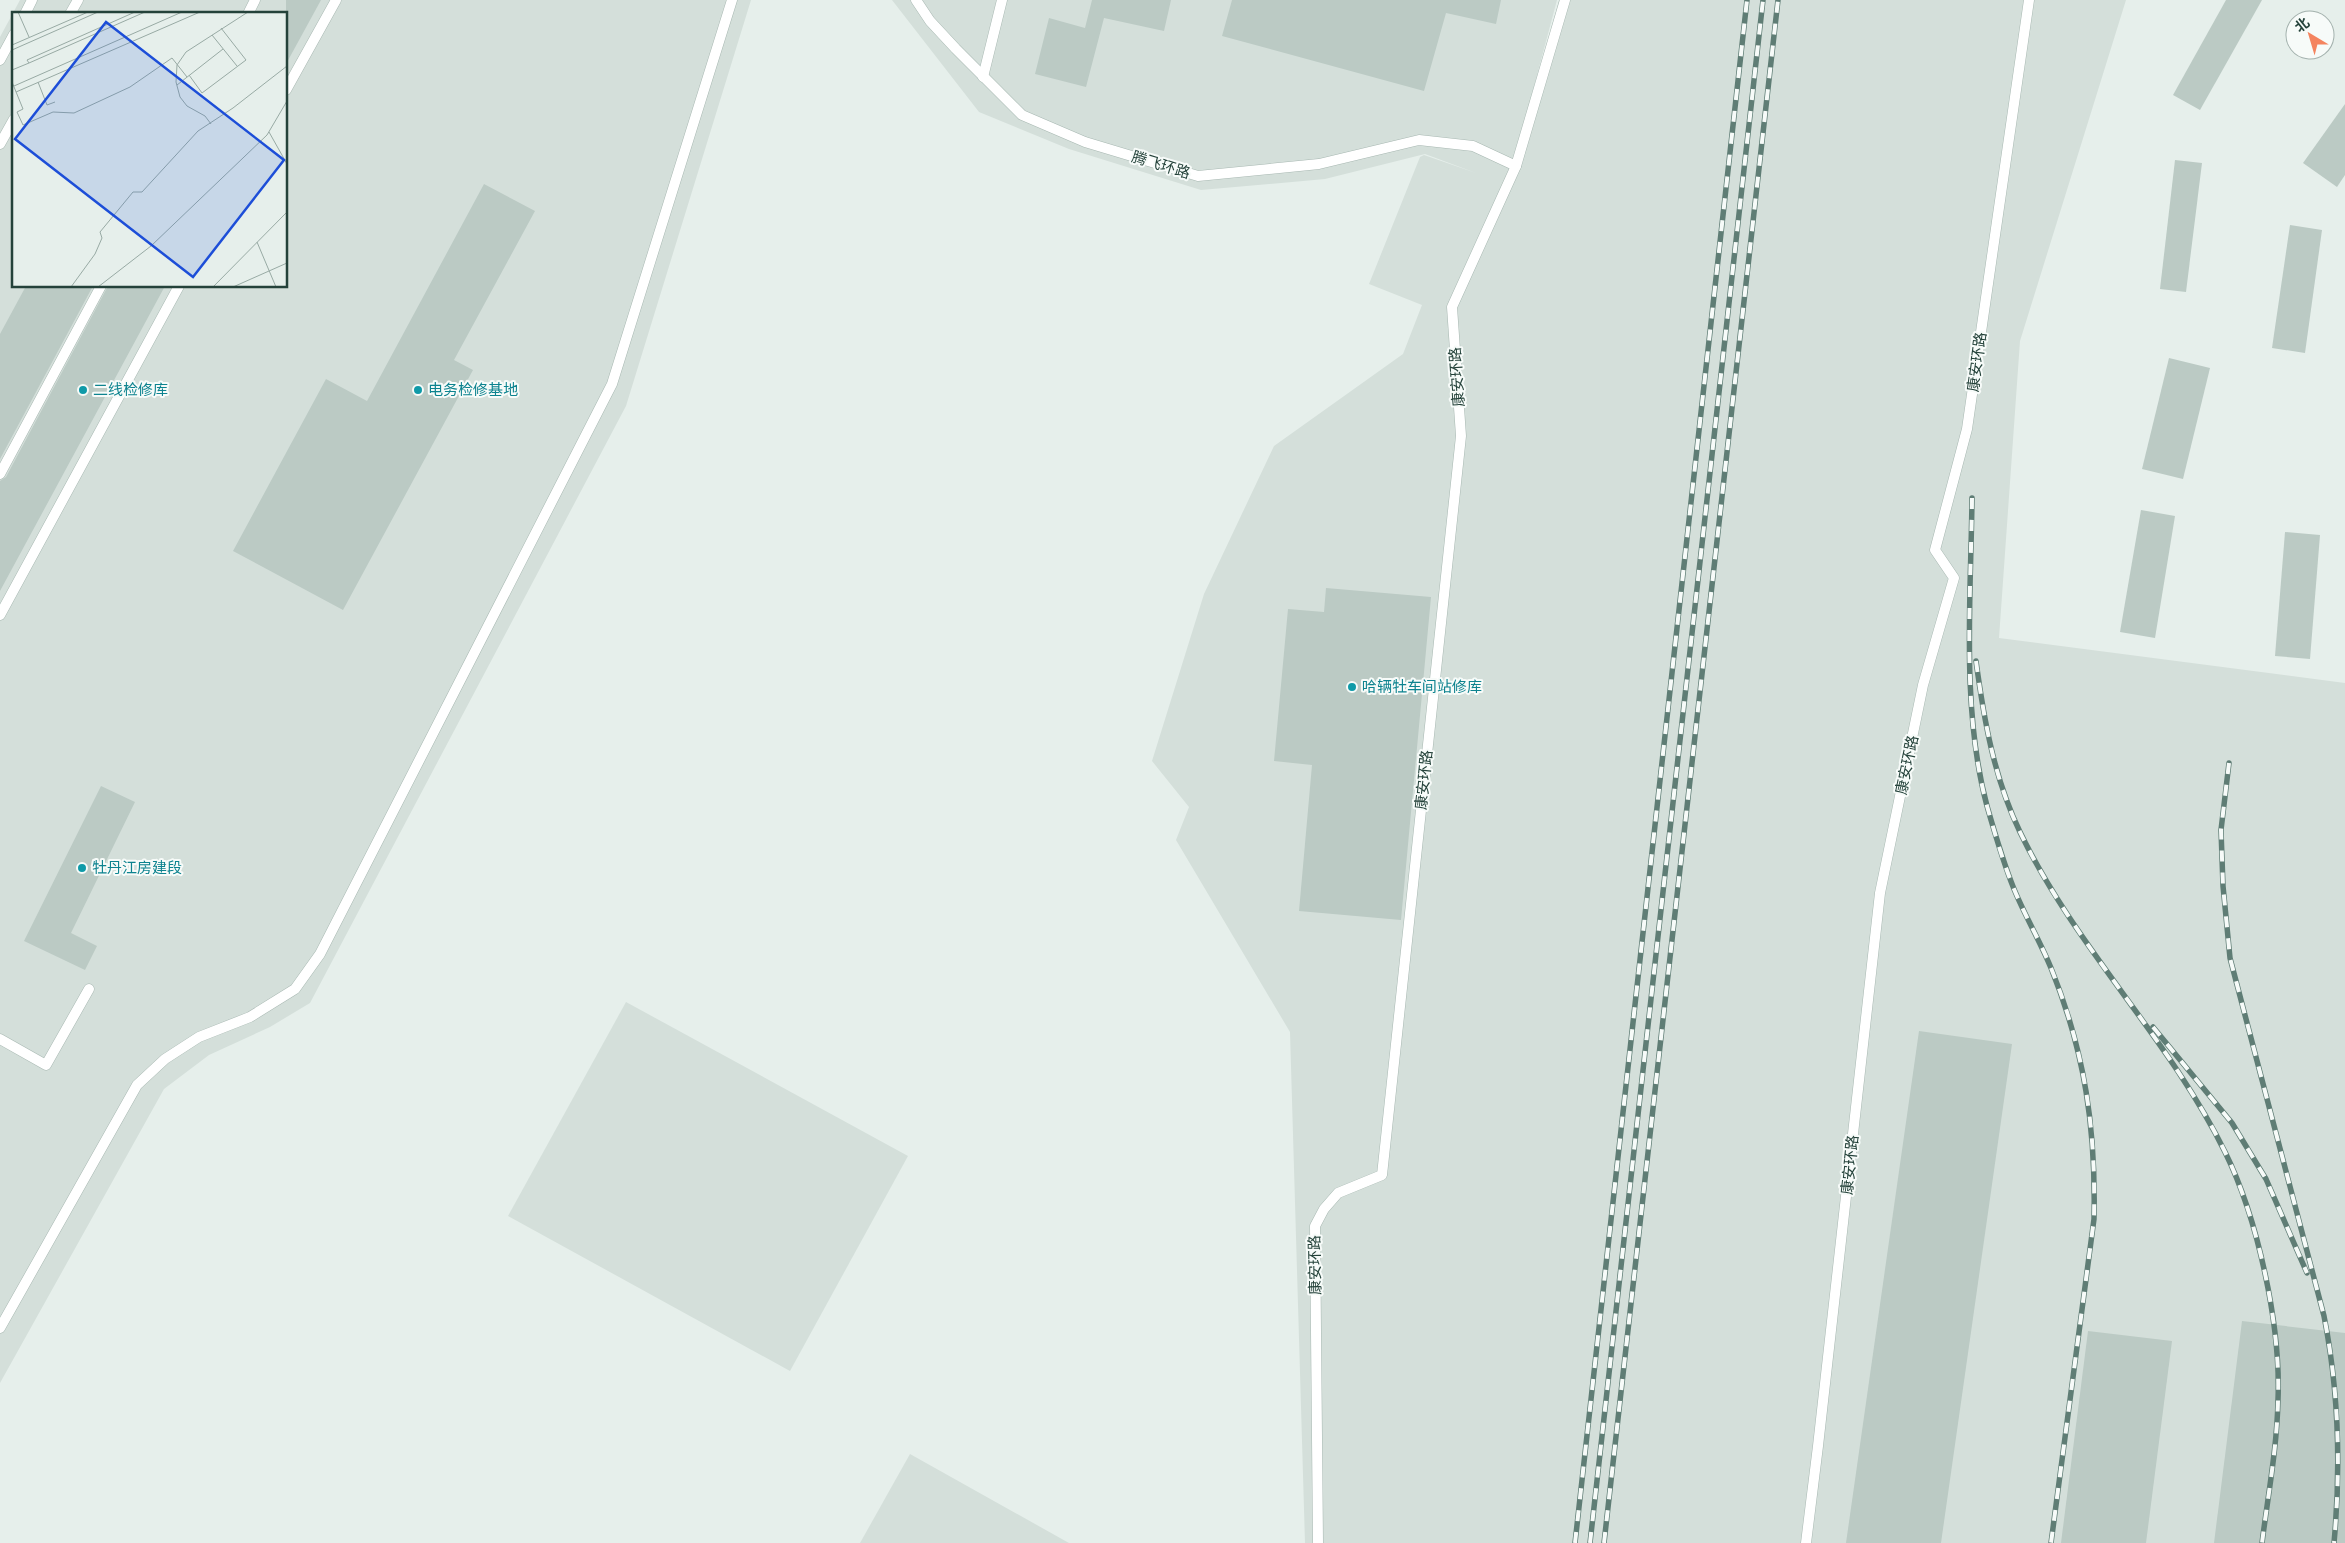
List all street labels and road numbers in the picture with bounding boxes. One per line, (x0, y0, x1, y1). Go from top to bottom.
street label: 腾飞环路 (1130, 148, 1192, 182)
street label: 康安环路 (1964, 331, 1990, 393)
street label: 康安环路 (1446, 346, 1468, 408)
street label: 康安环路 (1892, 734, 1922, 796)
street label: 康安环路 (1412, 749, 1436, 811)
street label: 康安环路 (1838, 1134, 1862, 1196)
street label: 康安环路 (1305, 1235, 1325, 1295)

